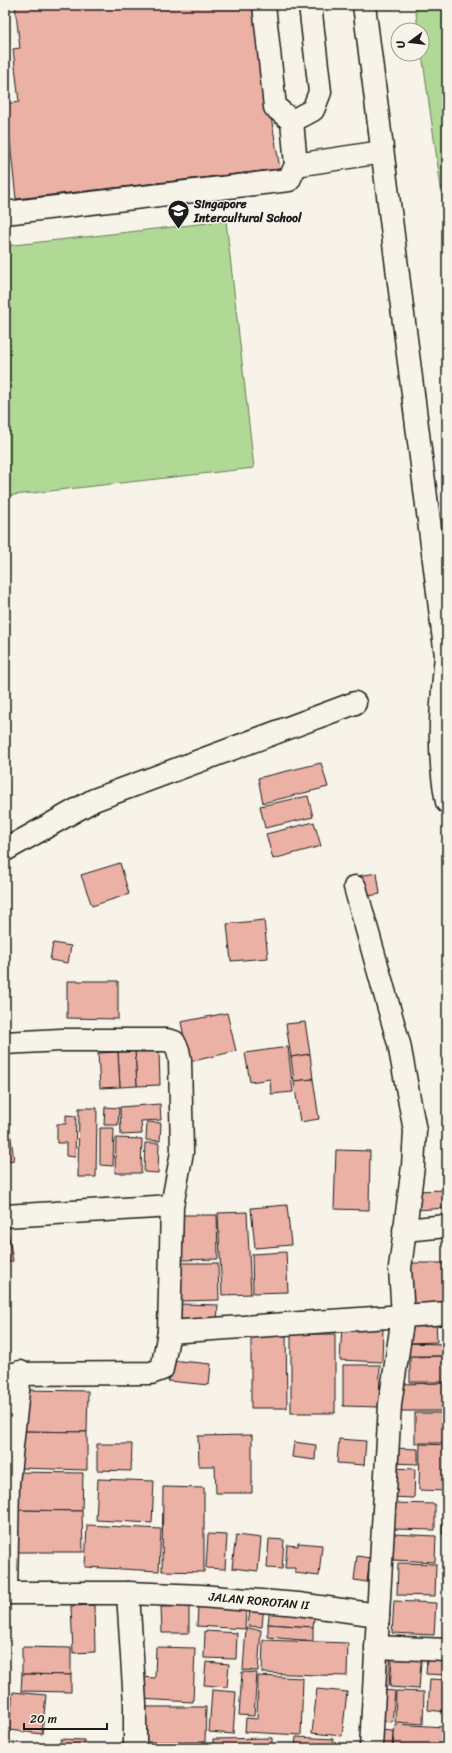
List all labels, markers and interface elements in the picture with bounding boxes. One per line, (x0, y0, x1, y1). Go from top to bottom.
north arrow (390, 22, 430, 62)
text: U (391, 38, 411, 50)
place label: Singapore Intercultural School (193, 193, 302, 229)
school or university icon: Singapore Intercultural School (165, 198, 191, 231)
street label: JALAN ROROTAN II (207, 1586, 311, 1616)
scale bar (24, 1705, 107, 1731)
text: 20 m (30, 1708, 57, 1730)

